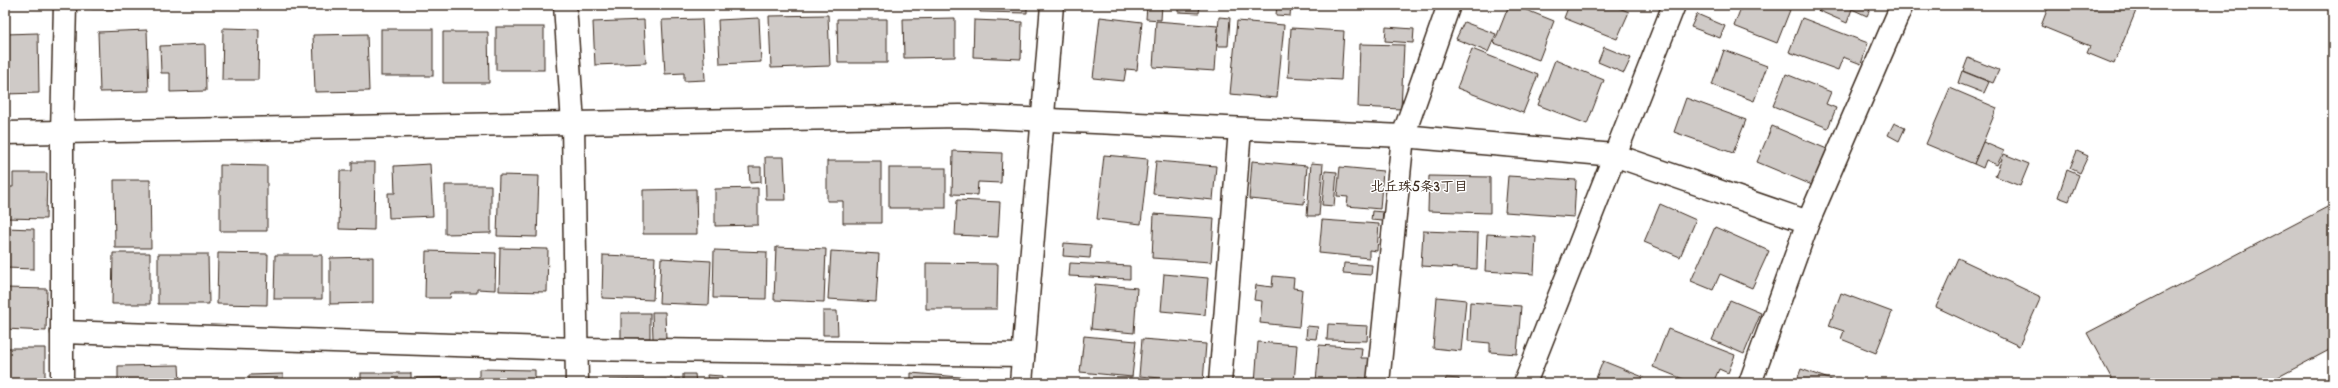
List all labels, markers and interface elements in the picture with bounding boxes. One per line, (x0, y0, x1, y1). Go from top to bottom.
district label: 北丘珠5条3丁目 (1370, 177, 1468, 198)

